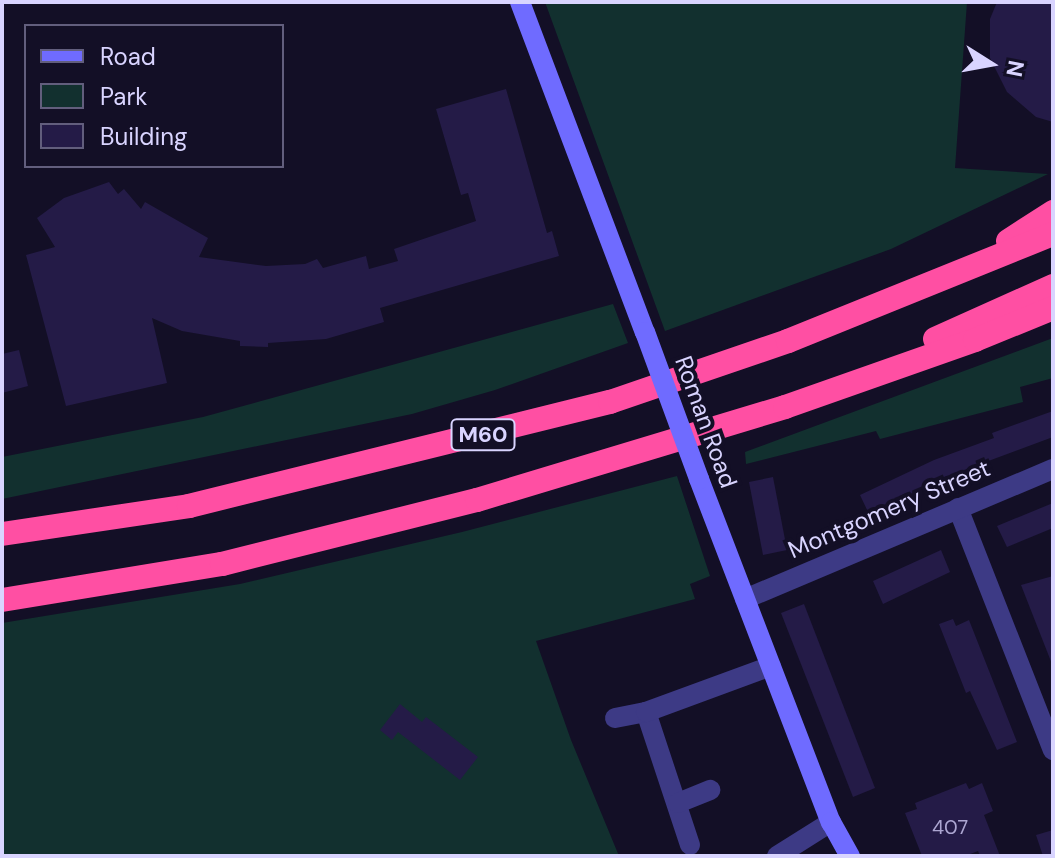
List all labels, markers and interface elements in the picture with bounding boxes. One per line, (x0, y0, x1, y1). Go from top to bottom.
legend (24, 24, 284, 168)
north arrow (951, 24, 1031, 104)
text: Road (100, 41, 156, 72)
text: N (999, 58, 1031, 79)
text: Park (100, 81, 147, 112)
text: Building (100, 121, 187, 152)
street label: Roman Road (669, 352, 743, 492)
road number: M60 (449, 417, 517, 453)
street label: Montgomery Street (784, 453, 994, 565)
house number: 407 (932, 815, 968, 839)

